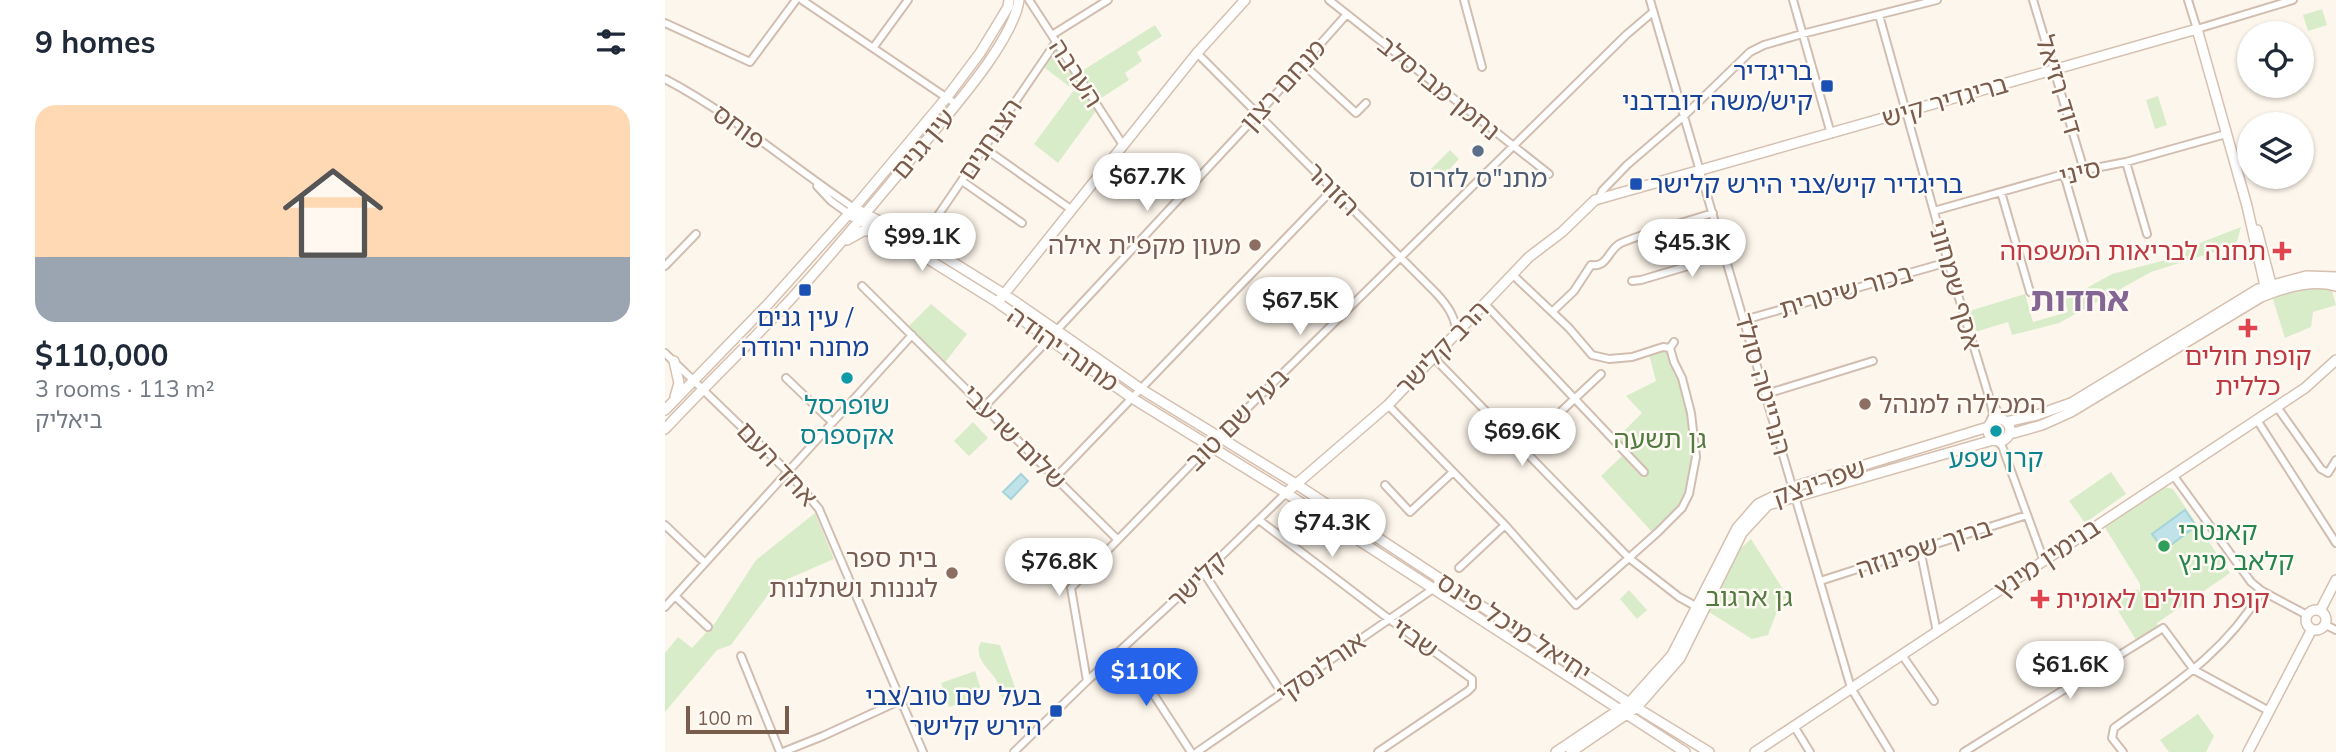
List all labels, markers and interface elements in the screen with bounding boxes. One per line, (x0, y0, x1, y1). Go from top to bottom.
map controls (2237, 21, 2314, 189)
button: locate (2237, 21, 2314, 98)
text: 9 homes (35, 23, 156, 61)
icon: filters (592, 23, 630, 61)
street label: נחמן מברסלב (1371, 28, 1507, 147)
street label: דוד רזיאל (2029, 31, 2090, 139)
street label: הערבה (1042, 32, 1111, 113)
street label: מנחם רצון (1232, 32, 1333, 138)
place label: בריגדיר קיש/משה דובדבני (1622, 54, 1813, 117)
street label: בריגדיר קיש (1878, 67, 2012, 134)
marker: בריגדיר קיש/משה דובדבני (1819, 78, 1835, 94)
street label: הצנחנים (950, 91, 1029, 186)
street label: פוחס (706, 96, 772, 157)
street label: עין גנים (884, 102, 962, 186)
button: layers (2237, 112, 2314, 189)
marker: מתנ"ס לזרוס (1470, 143, 1486, 159)
icon: home (270, 150, 396, 276)
street label: סיני (2056, 151, 2104, 192)
pin: $67.7K (1090, 154, 1204, 213)
street label: הזוהר (1300, 155, 1367, 222)
text: $67.7K (1109, 161, 1185, 190)
place label: מתנ"ס לזרוס (1409, 161, 1547, 194)
place label: בריגדיר קיש/צבי הירש קלישר (1650, 167, 1963, 200)
marker: בריגדיר קיש/צבי הירש קלישר (1628, 176, 1644, 192)
pin: $99.1K (865, 214, 979, 273)
street label: אסף שמחוני (1921, 216, 1990, 354)
pin: $45.3K (1635, 219, 1749, 279)
text: $99.1K (884, 221, 960, 250)
text: $45.3K (1654, 227, 1730, 256)
place label: מעון מקפ"ת אילה (1048, 228, 1241, 261)
place label: תחנה לבריאות המשפחה (2000, 234, 2266, 267)
marker: מעון מקפ"ת אילה (1247, 237, 1263, 253)
marker: תחנה לבריאות המשפחה (2272, 241, 2292, 261)
street label: בכור שיטרית (1775, 256, 1916, 325)
pin: $67.5K (1243, 278, 1357, 337)
district label: אחדות (2031, 278, 2129, 319)
marker: עין גנים / מחנה יהודה (797, 282, 813, 298)
text: $67.5K (1262, 285, 1338, 314)
street label: הרב קלישר (1388, 293, 1495, 402)
street label: מחנה יהודה (1001, 298, 1125, 399)
place label: עין גנים / מחנה יהודה (741, 300, 869, 363)
street label: הנרייטה סולד (1727, 309, 1800, 459)
marker: קופת חולים כללית (2238, 318, 2258, 338)
text: $110,000 (35, 336, 168, 374)
place label: קופת חולים כללית (2184, 339, 2312, 402)
street label: בעל שם טוב (1178, 360, 1295, 477)
marker: שופרסל אקספרס (839, 370, 855, 386)
text: 3 rooms · 113 m² (35, 374, 215, 403)
street label: שלום שרעבי (955, 377, 1074, 496)
place label: המכללה למנהל (1879, 387, 2046, 420)
place label: שופרסל אקספרס (800, 388, 894, 451)
marker: המכללה למנהל (1857, 396, 1873, 412)
text: ביאליק (35, 405, 103, 434)
pin: $69.6K (1465, 408, 1579, 468)
street label: אחד העם (730, 414, 825, 513)
text: $69.6K (1484, 416, 1560, 445)
park label: גן תשעה (1613, 422, 1707, 455)
marker: קרן שפע (1988, 423, 2004, 439)
place label: קרן שפע (1948, 441, 2044, 474)
street label: שפרינצק (1768, 450, 1870, 513)
pin: $74.3K (1275, 500, 1389, 559)
text: $74.3K (1294, 507, 1370, 536)
street label: ברוך שפינוזה (1852, 510, 1996, 585)
street label: בנימין מינץ (1988, 510, 2106, 605)
place label: קאנטרי קלאב מינץ (2178, 514, 2294, 577)
pin: $76.8K (1002, 538, 1116, 598)
marker: קאנטרי קלאב מינץ (2156, 538, 2172, 554)
place label: בית ספר לגננות ושתלנות (769, 541, 938, 604)
street label: קלישר (1160, 543, 1233, 616)
text: $76.8K (1021, 546, 1097, 575)
street label: יחיאל מיכל פינס (1431, 564, 1598, 689)
marker: בית ספר לגננות ושתלנות (944, 565, 960, 581)
park label: גן ארגוב (1705, 580, 1793, 613)
place label: קופת חולים לאומית (2056, 582, 2270, 615)
marker: קופת חולים לאומית (2030, 589, 2050, 609)
street label: שבזי (1386, 610, 1445, 665)
street label: אורלנסקי (1270, 624, 1372, 709)
pin: $61.6K (2013, 642, 2127, 701)
pin: $110K (1097, 648, 1195, 708)
text: $61.6K (2032, 649, 2108, 678)
text: $110K (1111, 656, 1181, 685)
place label: בעל שם טוב/צבי הירש קלישר (865, 679, 1042, 742)
scale bar (686, 703, 789, 735)
marker: בעל שם טוב/צבי הירש קלישר (1048, 703, 1064, 719)
text: 100 m (697, 706, 753, 730)

